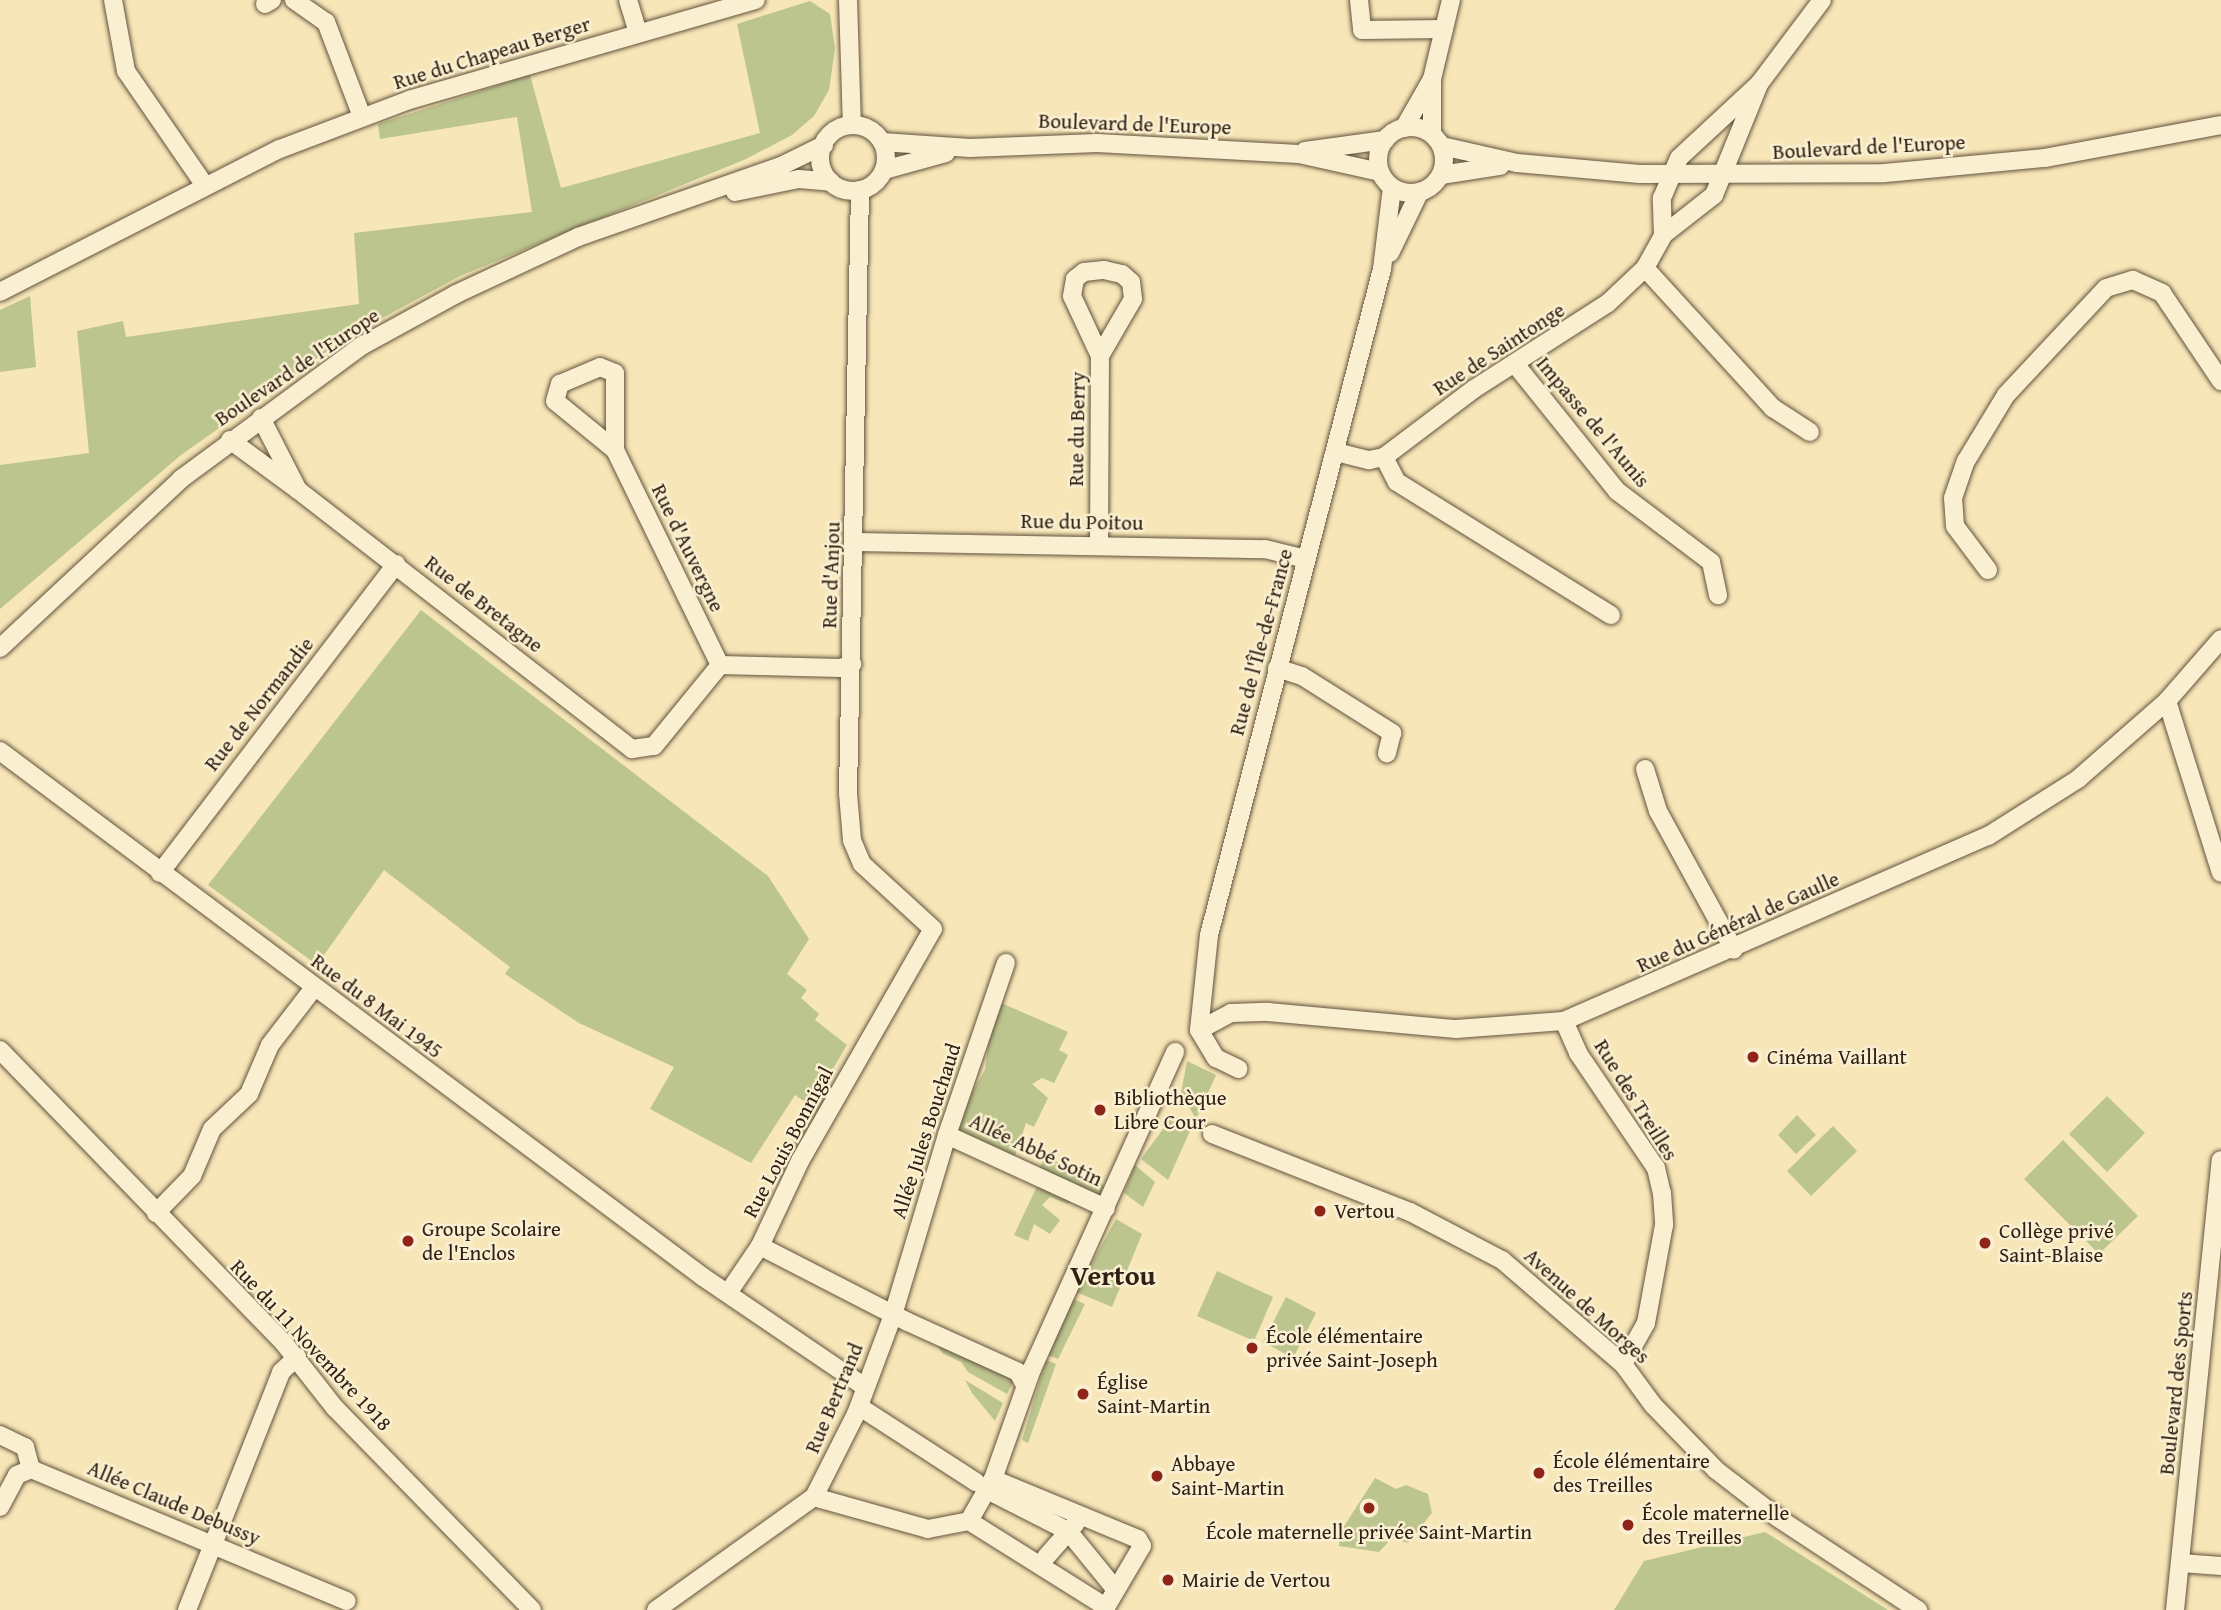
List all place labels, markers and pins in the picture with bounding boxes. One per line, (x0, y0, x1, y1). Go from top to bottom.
place label: Cinéma Vaillant (1767, 1044, 1907, 1070)
marker: Cinéma Vaillant (1745, 1049, 1761, 1065)
place label: Bibliothèque Libre Cour (1114, 1085, 1227, 1135)
marker: Bibliothèque Libre Cour (1092, 1102, 1108, 1118)
place label: Vertou (1334, 1198, 1395, 1224)
marker: Vertou (1312, 1203, 1328, 1219)
place label: Groupe Scolaire de l'Enclos (422, 1216, 561, 1266)
place label: Collège privé Saint-Blaise (1999, 1218, 2114, 1268)
marker: Groupe Scolaire de l'Enclos (400, 1233, 416, 1249)
marker: Collège privé Saint-Blaise (1977, 1235, 1993, 1251)
place label: École élémentaire privée Saint-Joseph (1266, 1323, 1438, 1373)
marker: École élémentaire privée Saint-Joseph (1244, 1340, 1260, 1356)
place label: Église Saint-Martin (1097, 1369, 1210, 1419)
marker: Église Saint-Martin (1075, 1386, 1091, 1402)
place label: École élémentaire des Treilles (1553, 1448, 1710, 1498)
place label: Abbaye Saint-Martin (1171, 1451, 1284, 1501)
marker: École élémentaire des Treilles (1531, 1465, 1547, 1481)
marker: Abbaye Saint-Martin (1149, 1468, 1165, 1484)
marker: École maternelle privée Saint-Martin (1361, 1500, 1377, 1516)
place label: École maternelle des Treilles (1642, 1500, 1789, 1550)
marker: École maternelle des Treilles (1620, 1517, 1636, 1533)
place label: École maternelle privée Saint-Martin (1206, 1519, 1532, 1545)
place label: Mairie de Vertou (1182, 1567, 1330, 1593)
marker: Mairie de Vertou (1160, 1572, 1176, 1588)

